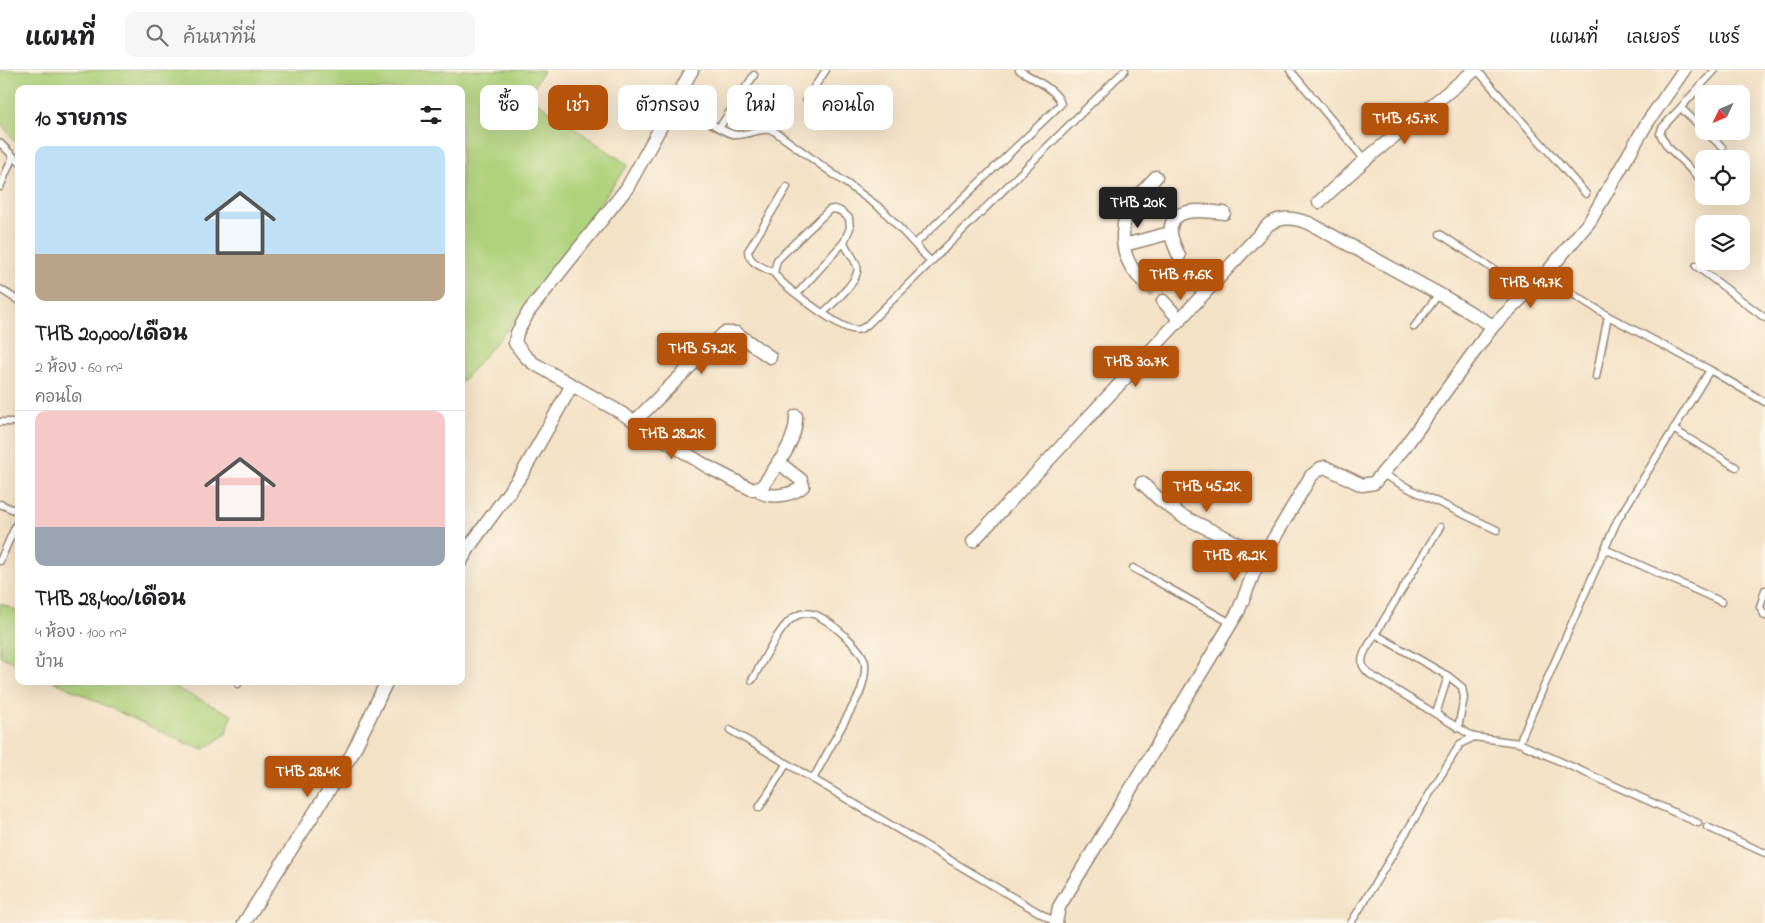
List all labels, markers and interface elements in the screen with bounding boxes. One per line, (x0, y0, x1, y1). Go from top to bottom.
search box (125, 12, 475, 57)
icon: search (143, 21, 171, 49)
text: แผนที่ (25, 22, 95, 57)
text: ค้นหาที่นี่ (183, 25, 256, 52)
text: แผนที่ (1550, 26, 1598, 52)
text: เลเยอร์ (1626, 26, 1680, 52)
text: แชร์ (1708, 26, 1740, 52)
chip: ซื้อ (480, 85, 538, 130)
chip: เช่า (548, 85, 608, 130)
chip: ตัวกรอง (618, 85, 717, 130)
chip: ใหม่ (727, 85, 794, 130)
chip: คอนโด (804, 85, 893, 130)
north arrow (1695, 85, 1750, 140)
map controls (1695, 85, 1750, 270)
icon: filters (417, 101, 445, 129)
pin: THB 15.7K (1348, 102, 1462, 145)
text: 10 รายการ (35, 105, 128, 135)
text: THB 15.7K (1372, 107, 1438, 131)
button: locate (1695, 150, 1750, 205)
icon: home (195, 178, 285, 268)
pin: THB 20K (1092, 186, 1184, 229)
text: THB 20K (1110, 191, 1166, 215)
button: layers (1695, 215, 1750, 270)
pin: THB 17.6K (1124, 258, 1238, 301)
text: THB 17.6K (1150, 263, 1212, 287)
pin: THB 49.7K (1474, 266, 1588, 309)
text: THB 49.7K (1500, 271, 1562, 295)
text: THB 20,000/เดือน (35, 320, 188, 350)
pin: THB 57.2K (645, 332, 759, 375)
text: THB 57.2K (668, 337, 736, 361)
pin: THB 30.7K (1079, 346, 1193, 388)
text: THB 30.7K (1104, 350, 1168, 374)
text: 2 ห้อง · 60 m² (35, 356, 123, 380)
text: คอนโด (35, 386, 82, 410)
pin: THB 28.2K (615, 418, 729, 460)
text: THB 28.2K (639, 422, 705, 446)
icon: home (195, 444, 285, 534)
pin: THB 45.2K (1150, 470, 1264, 513)
text: THB 45.2K (1173, 475, 1241, 499)
pin: THB 18.2K (1178, 540, 1292, 582)
text: THB 18.2K (1203, 544, 1267, 568)
text: THB 28,400/เดือน (35, 585, 186, 615)
text: 4 ห้อง · 100 m² (35, 621, 127, 645)
text: บ้าน (35, 651, 63, 675)
pin: THB 28.4K (251, 756, 365, 798)
text: THB 28.4K (276, 760, 340, 784)

